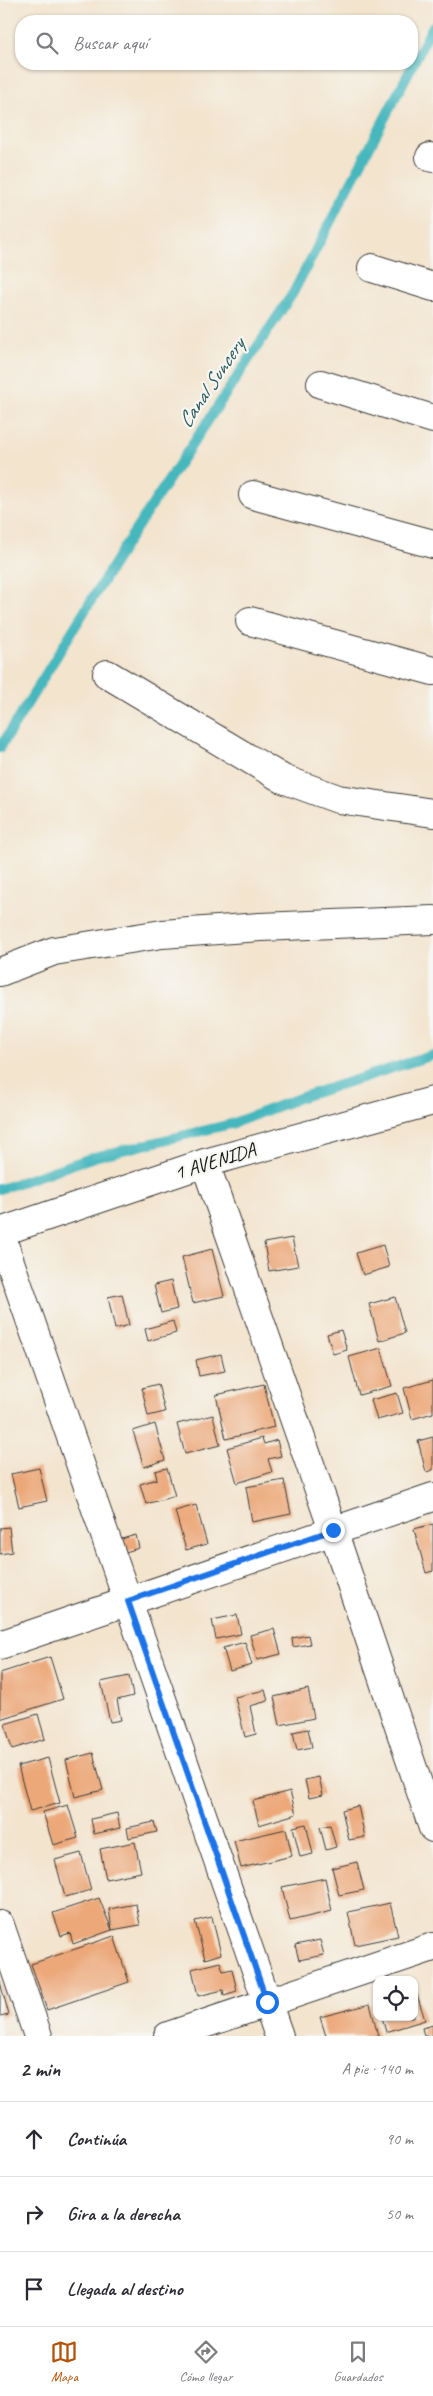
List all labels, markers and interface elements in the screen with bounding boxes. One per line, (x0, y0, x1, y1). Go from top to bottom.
search box (15, 15, 418, 70)
icon: search (33, 29, 61, 57)
text: Buscar aquí (73, 31, 147, 55)
water label: Canal Suncery (172, 330, 252, 433)
street label: 1 AVENIDA (171, 1137, 260, 1185)
route end (322, 1519, 345, 1542)
map controls (373, 1976, 418, 2021)
button: locate (373, 1976, 418, 2021)
route start (256, 1991, 279, 2014)
text: 2 min (20, 2056, 60, 2082)
text: A pie · 140 m (342, 2059, 413, 2079)
icon: ahead (20, 2125, 48, 2153)
text: Continúa (67, 2127, 126, 2151)
text: 90 m (386, 2129, 413, 2149)
icon: right (20, 2200, 48, 2228)
text: Gira a la derecha (67, 2202, 180, 2226)
text: 50 m (386, 2204, 413, 2224)
icon: arrive (20, 2275, 48, 2303)
text: Llegada al destino (67, 2277, 183, 2301)
tab: Mapa (50, 2338, 78, 2385)
tab: Cómo llegar (179, 2338, 232, 2385)
tab: Guardados (333, 2338, 383, 2385)

